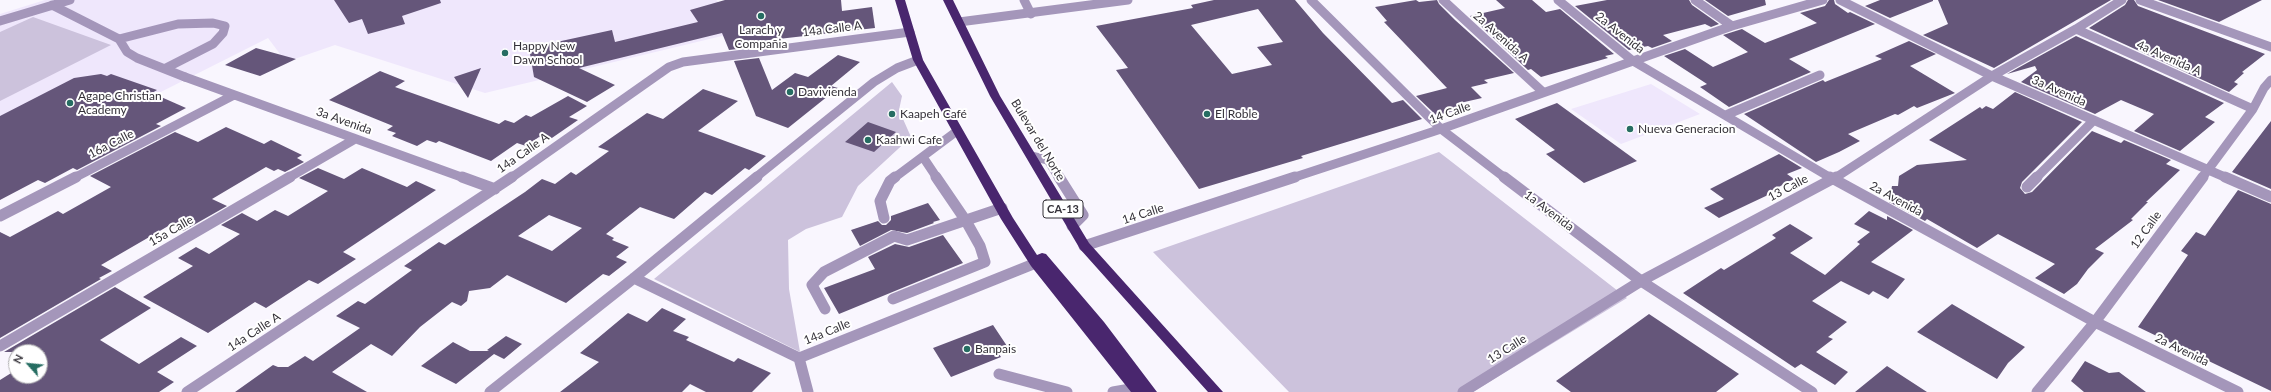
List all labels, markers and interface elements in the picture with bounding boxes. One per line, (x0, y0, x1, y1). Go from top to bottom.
street label: 2a Avenida A (1470, 8, 1532, 66)
street label: 2a Avenida (1593, 9, 1647, 57)
marker: Larach y Compañia (756, 11, 766, 21)
street label: 14a Calle A (801, 18, 863, 40)
place label: Larach y Compañia (735, 23, 787, 51)
street label: 4a Avenida A (2134, 37, 2204, 79)
place label: Happy New Dawn School (513, 39, 582, 67)
marker: Happy New Dawn School (500, 48, 510, 58)
street label: 3a Avenida (2029, 73, 2089, 109)
place label: Davivienda (798, 85, 857, 99)
marker: Davivienda (785, 87, 795, 97)
place label: Agape Christian Academy (78, 89, 162, 117)
street label: Bulevar del Norte (1008, 97, 1068, 183)
marker: Agape Christian Academy (65, 98, 75, 108)
street label: 14 Calle (1427, 99, 1473, 127)
street label: 3a Avenida (314, 104, 374, 138)
place label: Kaapeh Café (900, 107, 967, 121)
place label: El Roble (1215, 107, 1258, 121)
marker: Kaapeh Café (887, 109, 897, 119)
marker: El Roble (1202, 109, 1212, 119)
place label: Nueva Generacion (1638, 122, 1735, 136)
marker: Nueva Generacion (1625, 124, 1635, 134)
street label: 16a Calle (86, 126, 136, 162)
street label: 14a Calle A (494, 130, 552, 176)
place label: Kaahwi Cafe (876, 133, 942, 147)
marker: Kaahwi Cafe (863, 135, 873, 145)
street label: 13 Calle (1766, 172, 1810, 204)
street label: 2a Avenida (1867, 179, 1925, 219)
street label: 1a Avenida (1521, 188, 1577, 234)
road number: CA-13 (1043, 200, 1083, 218)
street label: 14 Calle (1120, 201, 1166, 227)
street label: 12 Calle (2128, 208, 2164, 252)
street label: 15a Calle (146, 213, 196, 249)
street label: 14a Calle A (225, 310, 283, 354)
street label: 14a Calle (802, 316, 852, 348)
street label: 2a Avenida (2153, 331, 2211, 369)
street label: 13 Calle (1485, 332, 1529, 366)
place label: Banpais (975, 342, 1016, 356)
north arrow (8, 344, 48, 384)
marker: Banpais (962, 344, 972, 354)
text: N (10, 352, 25, 366)

